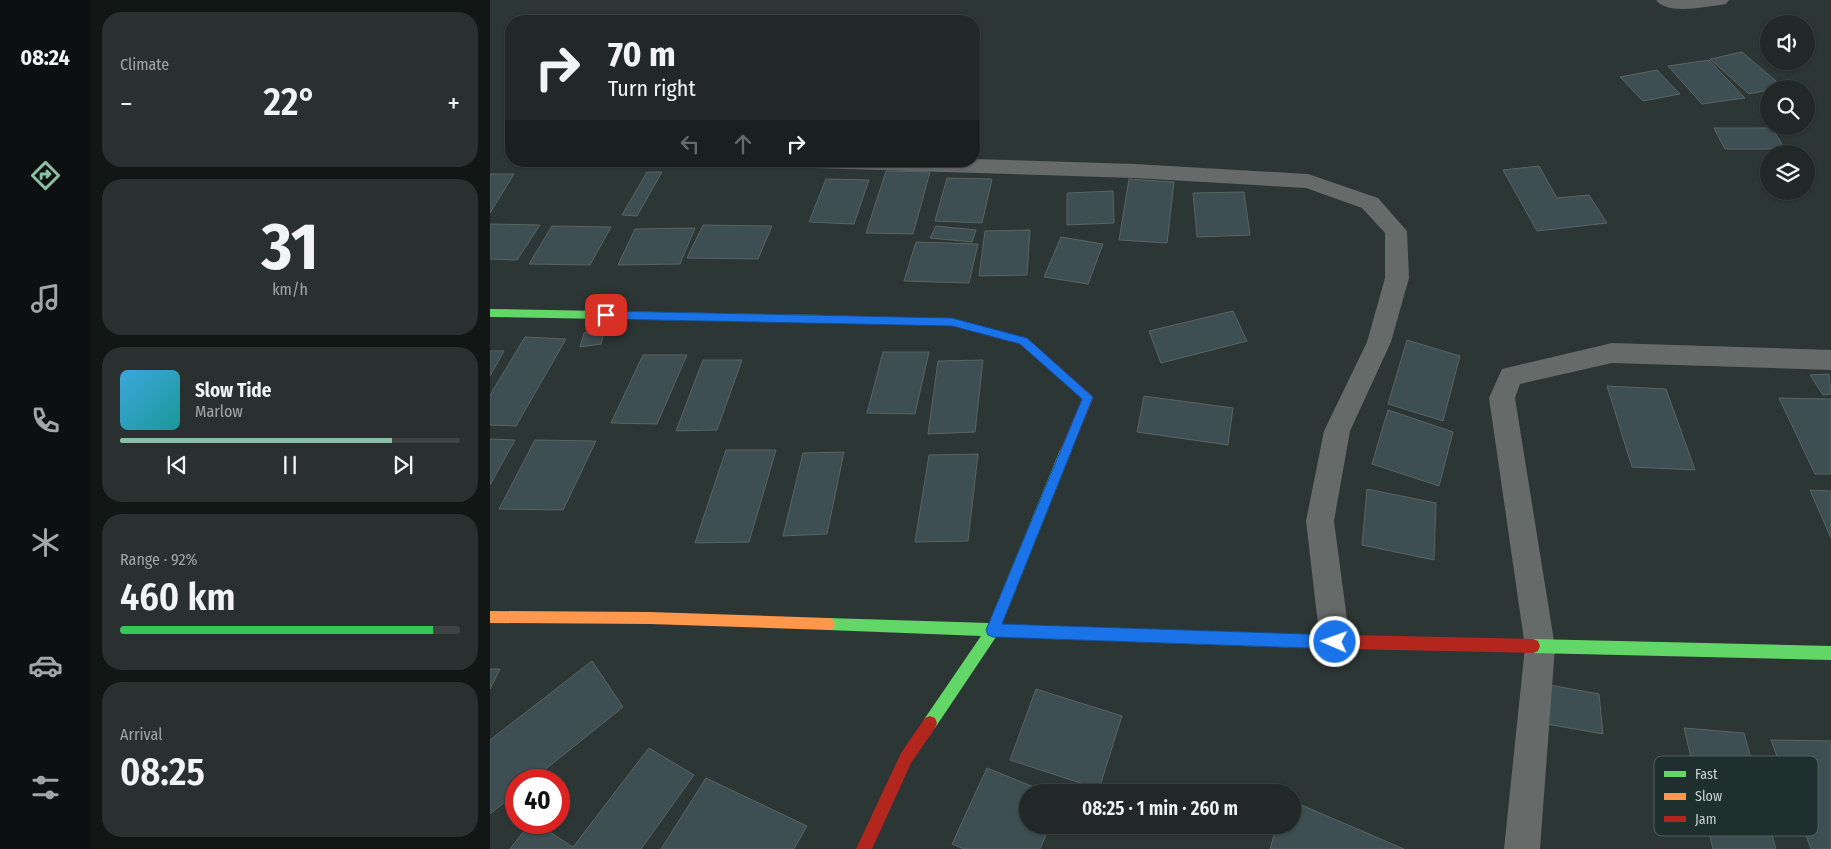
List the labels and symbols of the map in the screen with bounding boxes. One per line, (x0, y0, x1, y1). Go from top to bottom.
pin (585, 294, 627, 336)
position arrow (1308, 615, 1360, 667)
legend (1654, 756, 1818, 836)
text: Fast (1695, 766, 1718, 783)
speed limit sign: 40 (505, 769, 570, 834)
text: Slow (1695, 788, 1722, 805)
text: Jam (1695, 811, 1716, 828)

